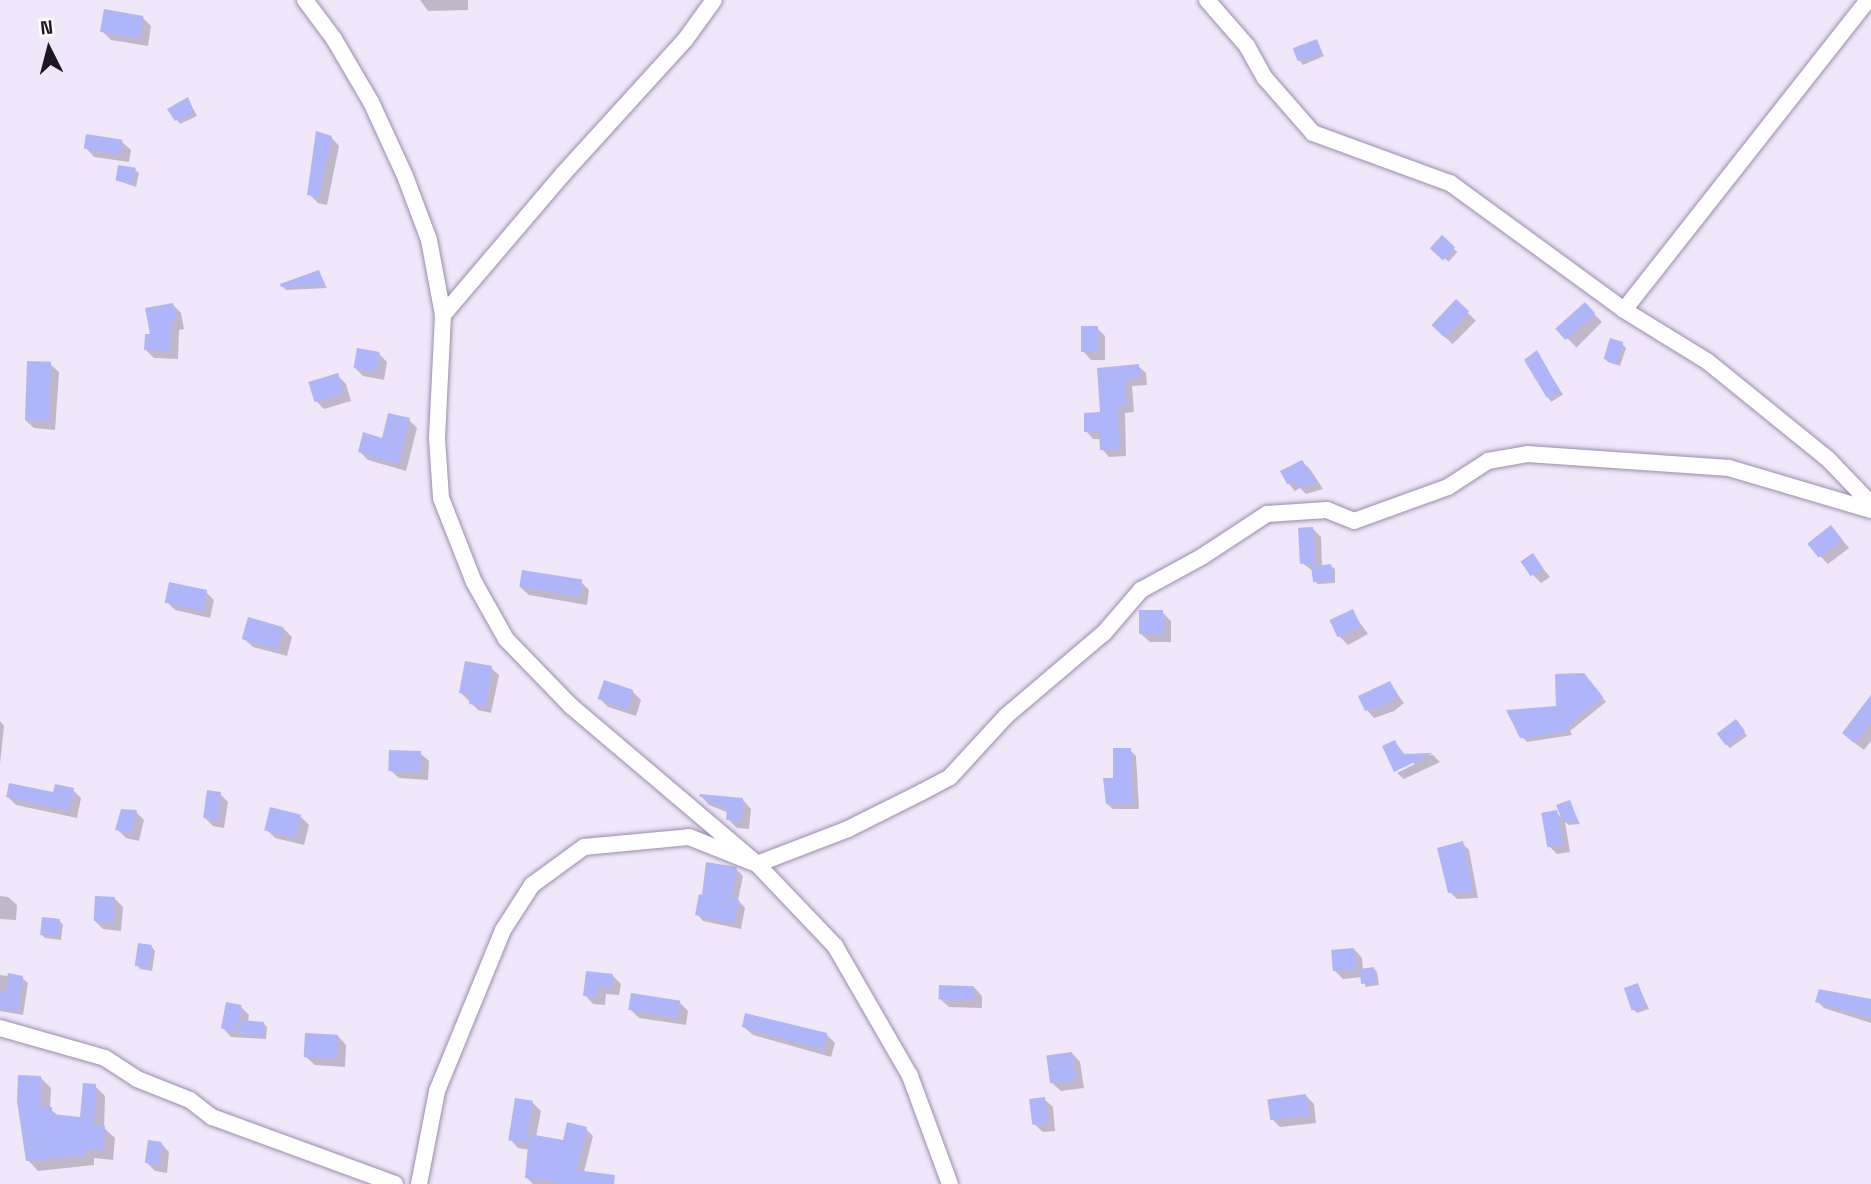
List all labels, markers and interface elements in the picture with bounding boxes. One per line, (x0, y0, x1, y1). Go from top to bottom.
north arrow (14, 14, 84, 84)
text: N (39, 15, 54, 41)

